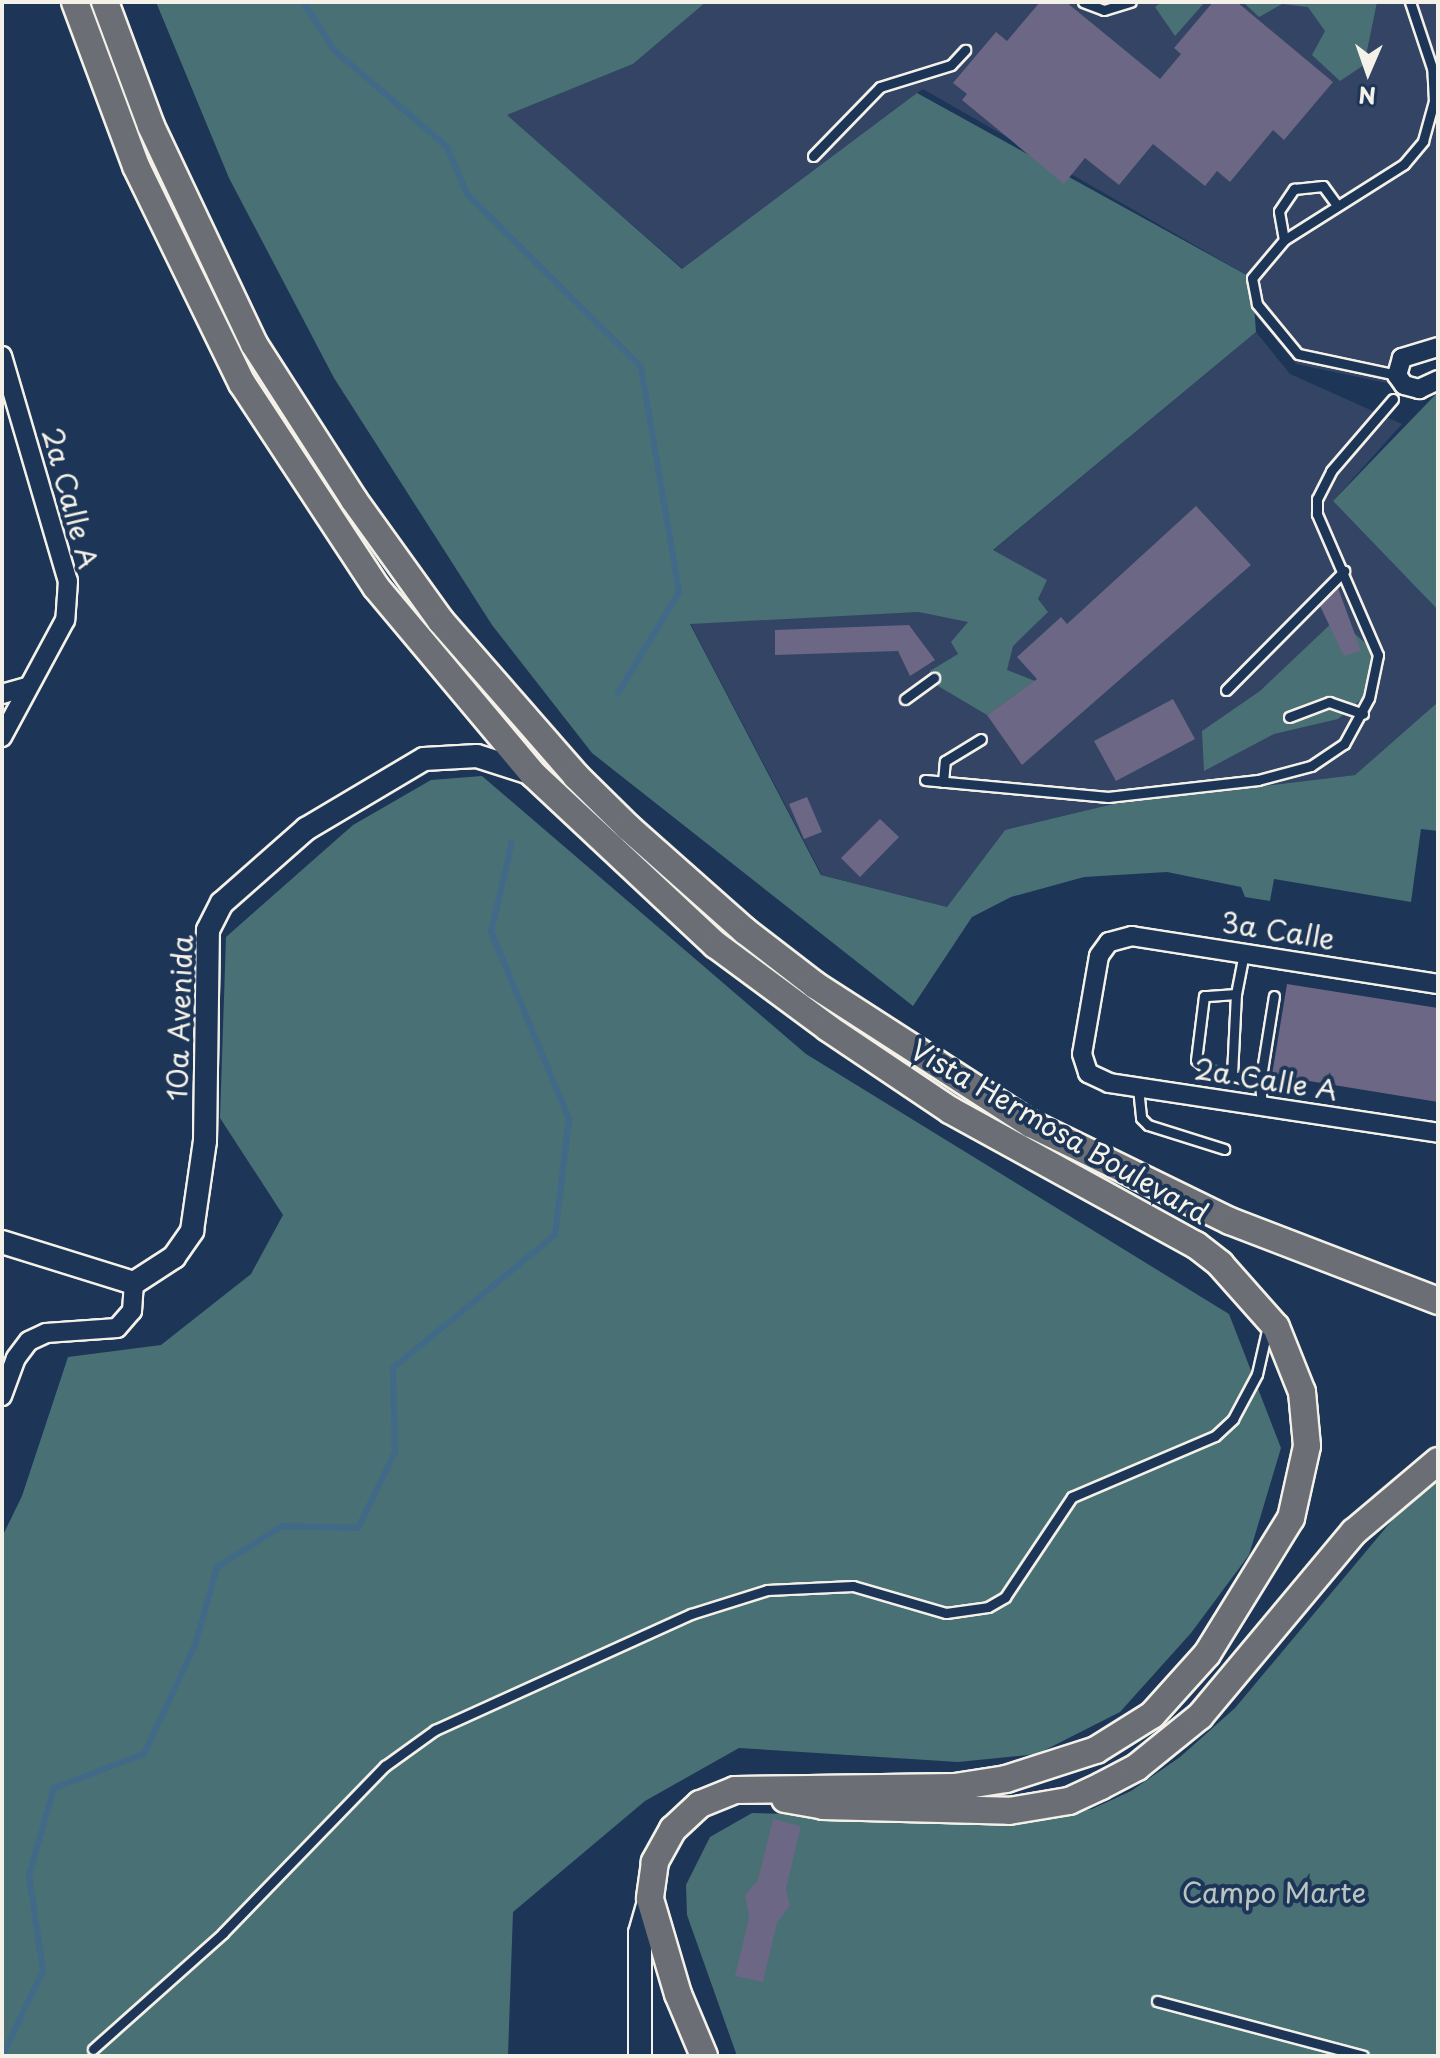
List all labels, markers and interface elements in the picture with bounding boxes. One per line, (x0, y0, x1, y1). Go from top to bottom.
north arrow (1328, 32, 1408, 112)
text: N (1358, 80, 1376, 113)
street label: 2a Calle A (36, 424, 106, 572)
street label: 3a Calle (1219, 905, 1337, 955)
street label: 10a Avenida (159, 934, 199, 1102)
street label: Vista Hermosa Boulevard (905, 1032, 1215, 1230)
street label: 2a Calle A (1192, 1051, 1340, 1107)
park label: Campo Marte (1181, 1875, 1367, 1909)

